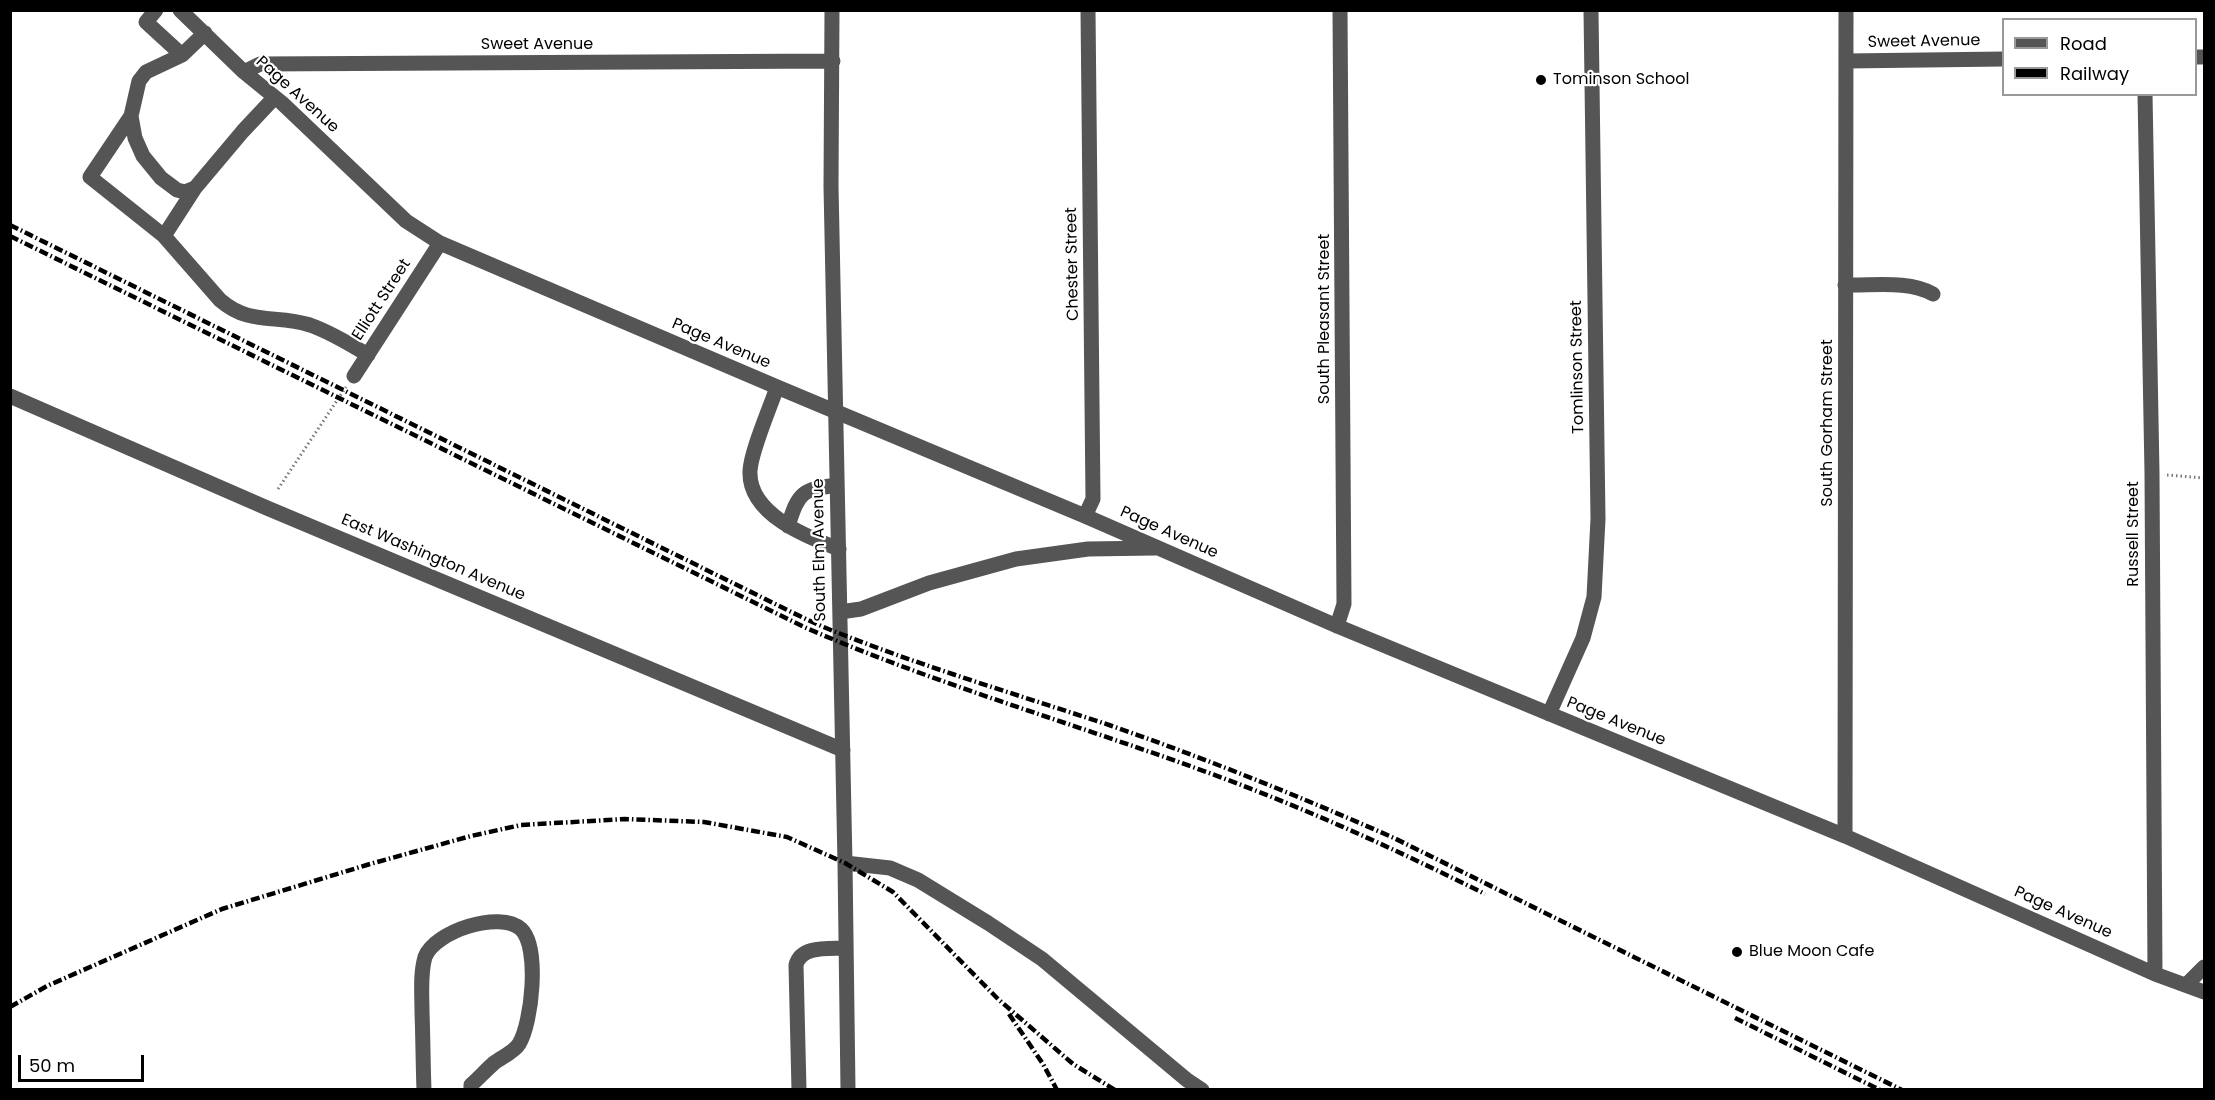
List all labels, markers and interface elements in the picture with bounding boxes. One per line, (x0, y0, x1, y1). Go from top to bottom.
legend (2002, 18, 2197, 96)
street label: Sweet Avenue (1868, 31, 1980, 53)
text: Road (2060, 31, 2107, 56)
street label: Sweet Avenue (481, 35, 593, 55)
street label: Page Avenue (251, 53, 343, 137)
text: Railway (2060, 61, 2129, 86)
place label: Tominson School (1553, 70, 1689, 90)
marker: Tominson School (1534, 73, 1548, 87)
street label: Chester Street (1062, 207, 1084, 321)
street label: South Pleasant Street (1315, 234, 1335, 404)
street label: Elliott Street (349, 256, 415, 344)
street label: Tomlinson Street (1567, 300, 1589, 434)
street label: Page Avenue (669, 315, 773, 373)
street label: South Gorham Street (1818, 339, 1838, 507)
street label: South Elm Avenue (809, 478, 831, 622)
street label: Russell Street (2124, 481, 2144, 587)
street label: Page Avenue (1117, 503, 1221, 563)
street label: East Washington Avenue (338, 510, 528, 606)
street label: Page Avenue (1564, 693, 1668, 751)
street label: Page Avenue (2011, 883, 2115, 943)
place label: Blue Moon Cafe (1749, 942, 1874, 962)
marker: Blue Moon Cafe (1730, 945, 1744, 959)
scale bar (21, 1043, 147, 1081)
text: 50 m (29, 1053, 75, 1078)

